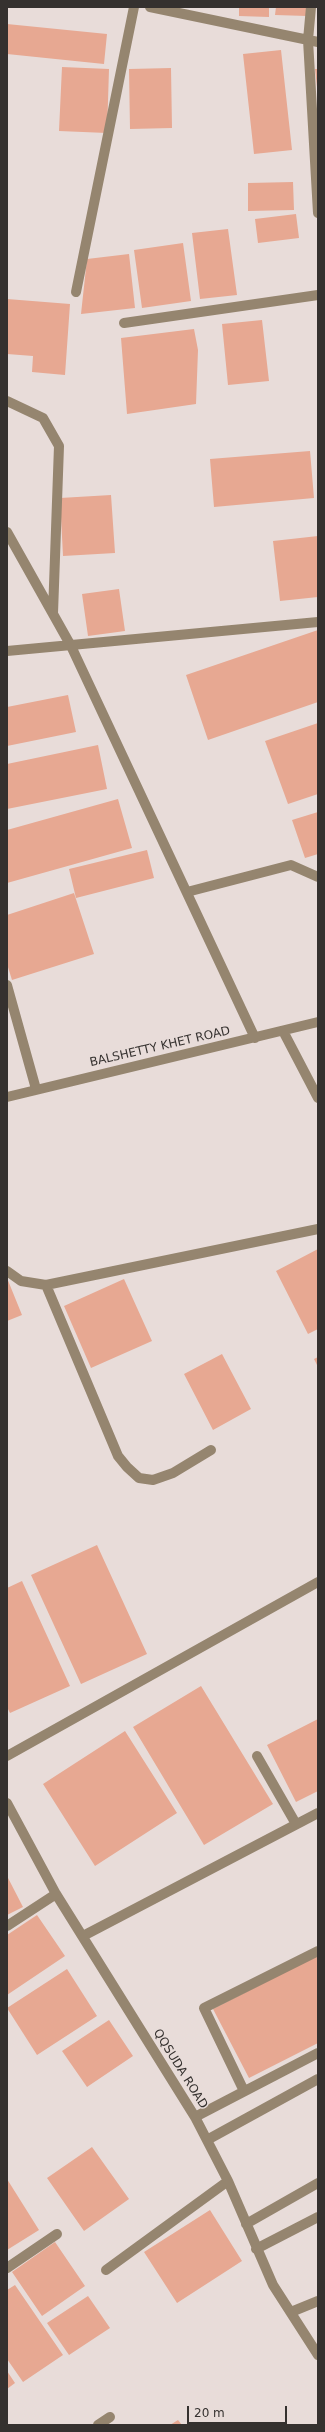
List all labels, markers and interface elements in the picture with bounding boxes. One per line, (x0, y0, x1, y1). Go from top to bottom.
street label: BALSHETTY KHET ROAD (88, 1024, 232, 1070)
street label: QQSUDA ROAD (150, 2026, 210, 2112)
scale bar (189, 2398, 289, 2424)
text: 20 m (194, 2406, 225, 2420)

